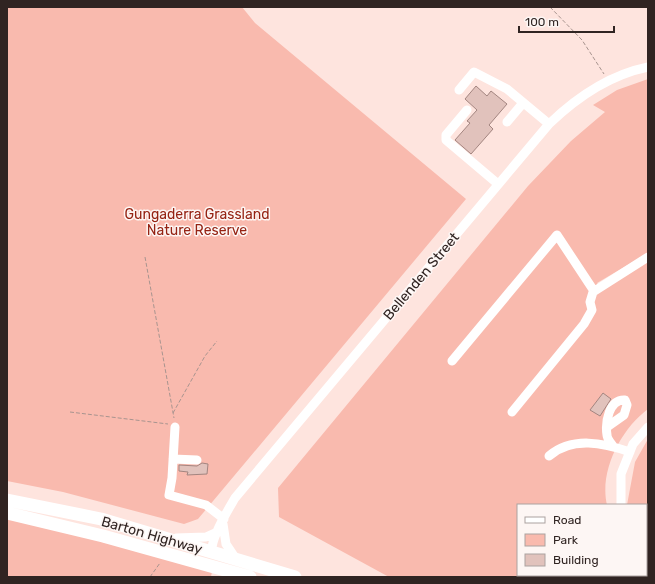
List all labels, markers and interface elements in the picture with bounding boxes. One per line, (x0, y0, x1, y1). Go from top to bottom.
scale bar (519, 8, 614, 34)
text: 100 m (525, 15, 559, 29)
park label: Gungaderra Grassland Nature Reserve (124, 206, 270, 239)
street label: Bellenden Street (380, 229, 463, 323)
legend (517, 504, 647, 576)
street label: Barton Highway (99, 513, 205, 558)
text: Road (553, 513, 581, 527)
text: Park (553, 533, 579, 547)
text: Building (553, 553, 599, 567)

